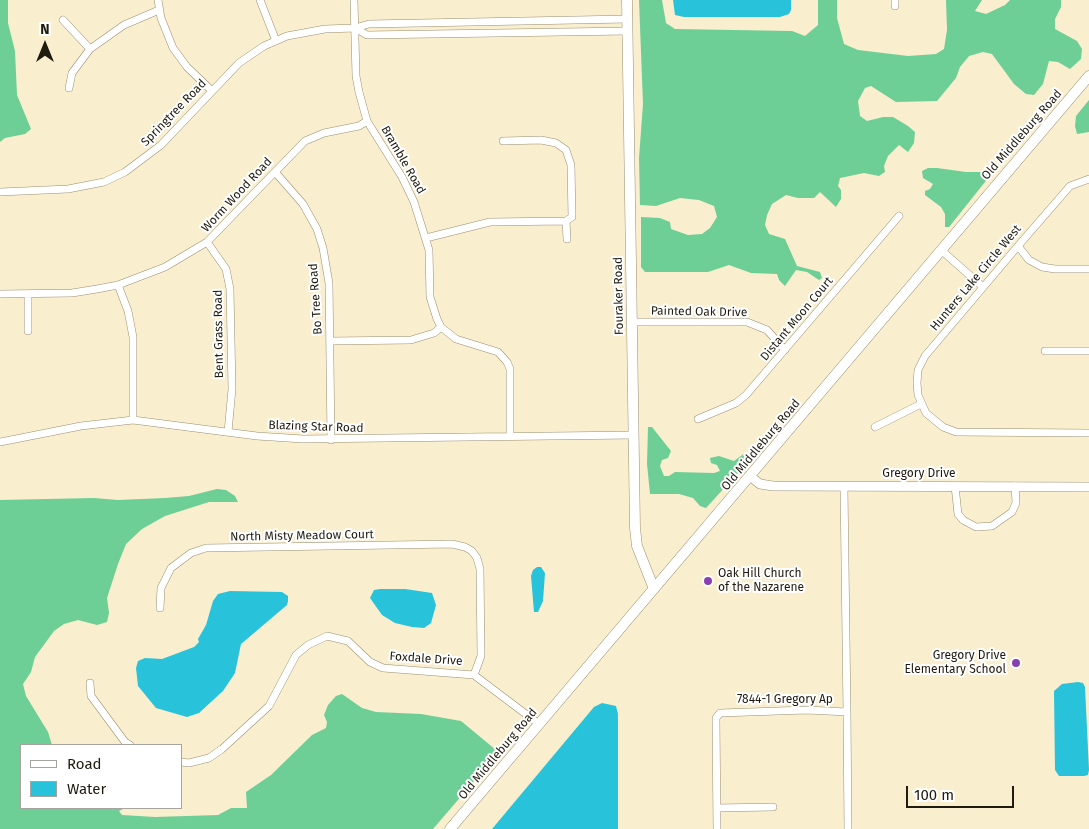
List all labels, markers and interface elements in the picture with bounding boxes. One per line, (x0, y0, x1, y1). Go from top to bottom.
north arrow (20, 20, 70, 70)
text: N (40, 21, 50, 38)
street label: Springtree Road (138, 77, 210, 149)
street label: Old Middleburg Road (979, 87, 1065, 183)
street label: Bramble Road (378, 123, 428, 197)
street label: Worm Wood Road (199, 155, 275, 235)
street label: Hunters Lake Circle West (927, 222, 1025, 334)
street label: Fouraker Road (611, 257, 627, 335)
street label: Bo Tree Road (306, 263, 326, 335)
street label: Distant Moon Court (758, 274, 836, 364)
street label: Bent Grass Road (211, 290, 227, 378)
street label: Painted Oak Drive (651, 304, 747, 320)
street label: Old Middleburg Road (719, 396, 803, 494)
street label: Blazing Star Road (268, 418, 364, 436)
street label: Gregory Drive (882, 467, 956, 481)
street label: North Misty Meadow Court (230, 528, 374, 544)
place label: Oak Hill Church of the Nazarene (718, 567, 804, 595)
marker: Oak Hill Church of the Nazarene (702, 575, 714, 587)
street label: Foxdale Drive (389, 649, 463, 669)
place label: Gregory Drive Elementary School (904, 649, 1006, 677)
marker: Gregory Drive Elementary School (1010, 657, 1022, 669)
street label: 7844-1 Gregory Ap (737, 693, 833, 707)
street label: Old Middleburg Road (456, 705, 540, 803)
legend (20, 744, 182, 809)
text: Road (67, 755, 102, 773)
scale bar (909, 776, 1016, 808)
text: Water (67, 780, 106, 798)
text: 100 m (914, 786, 954, 804)

